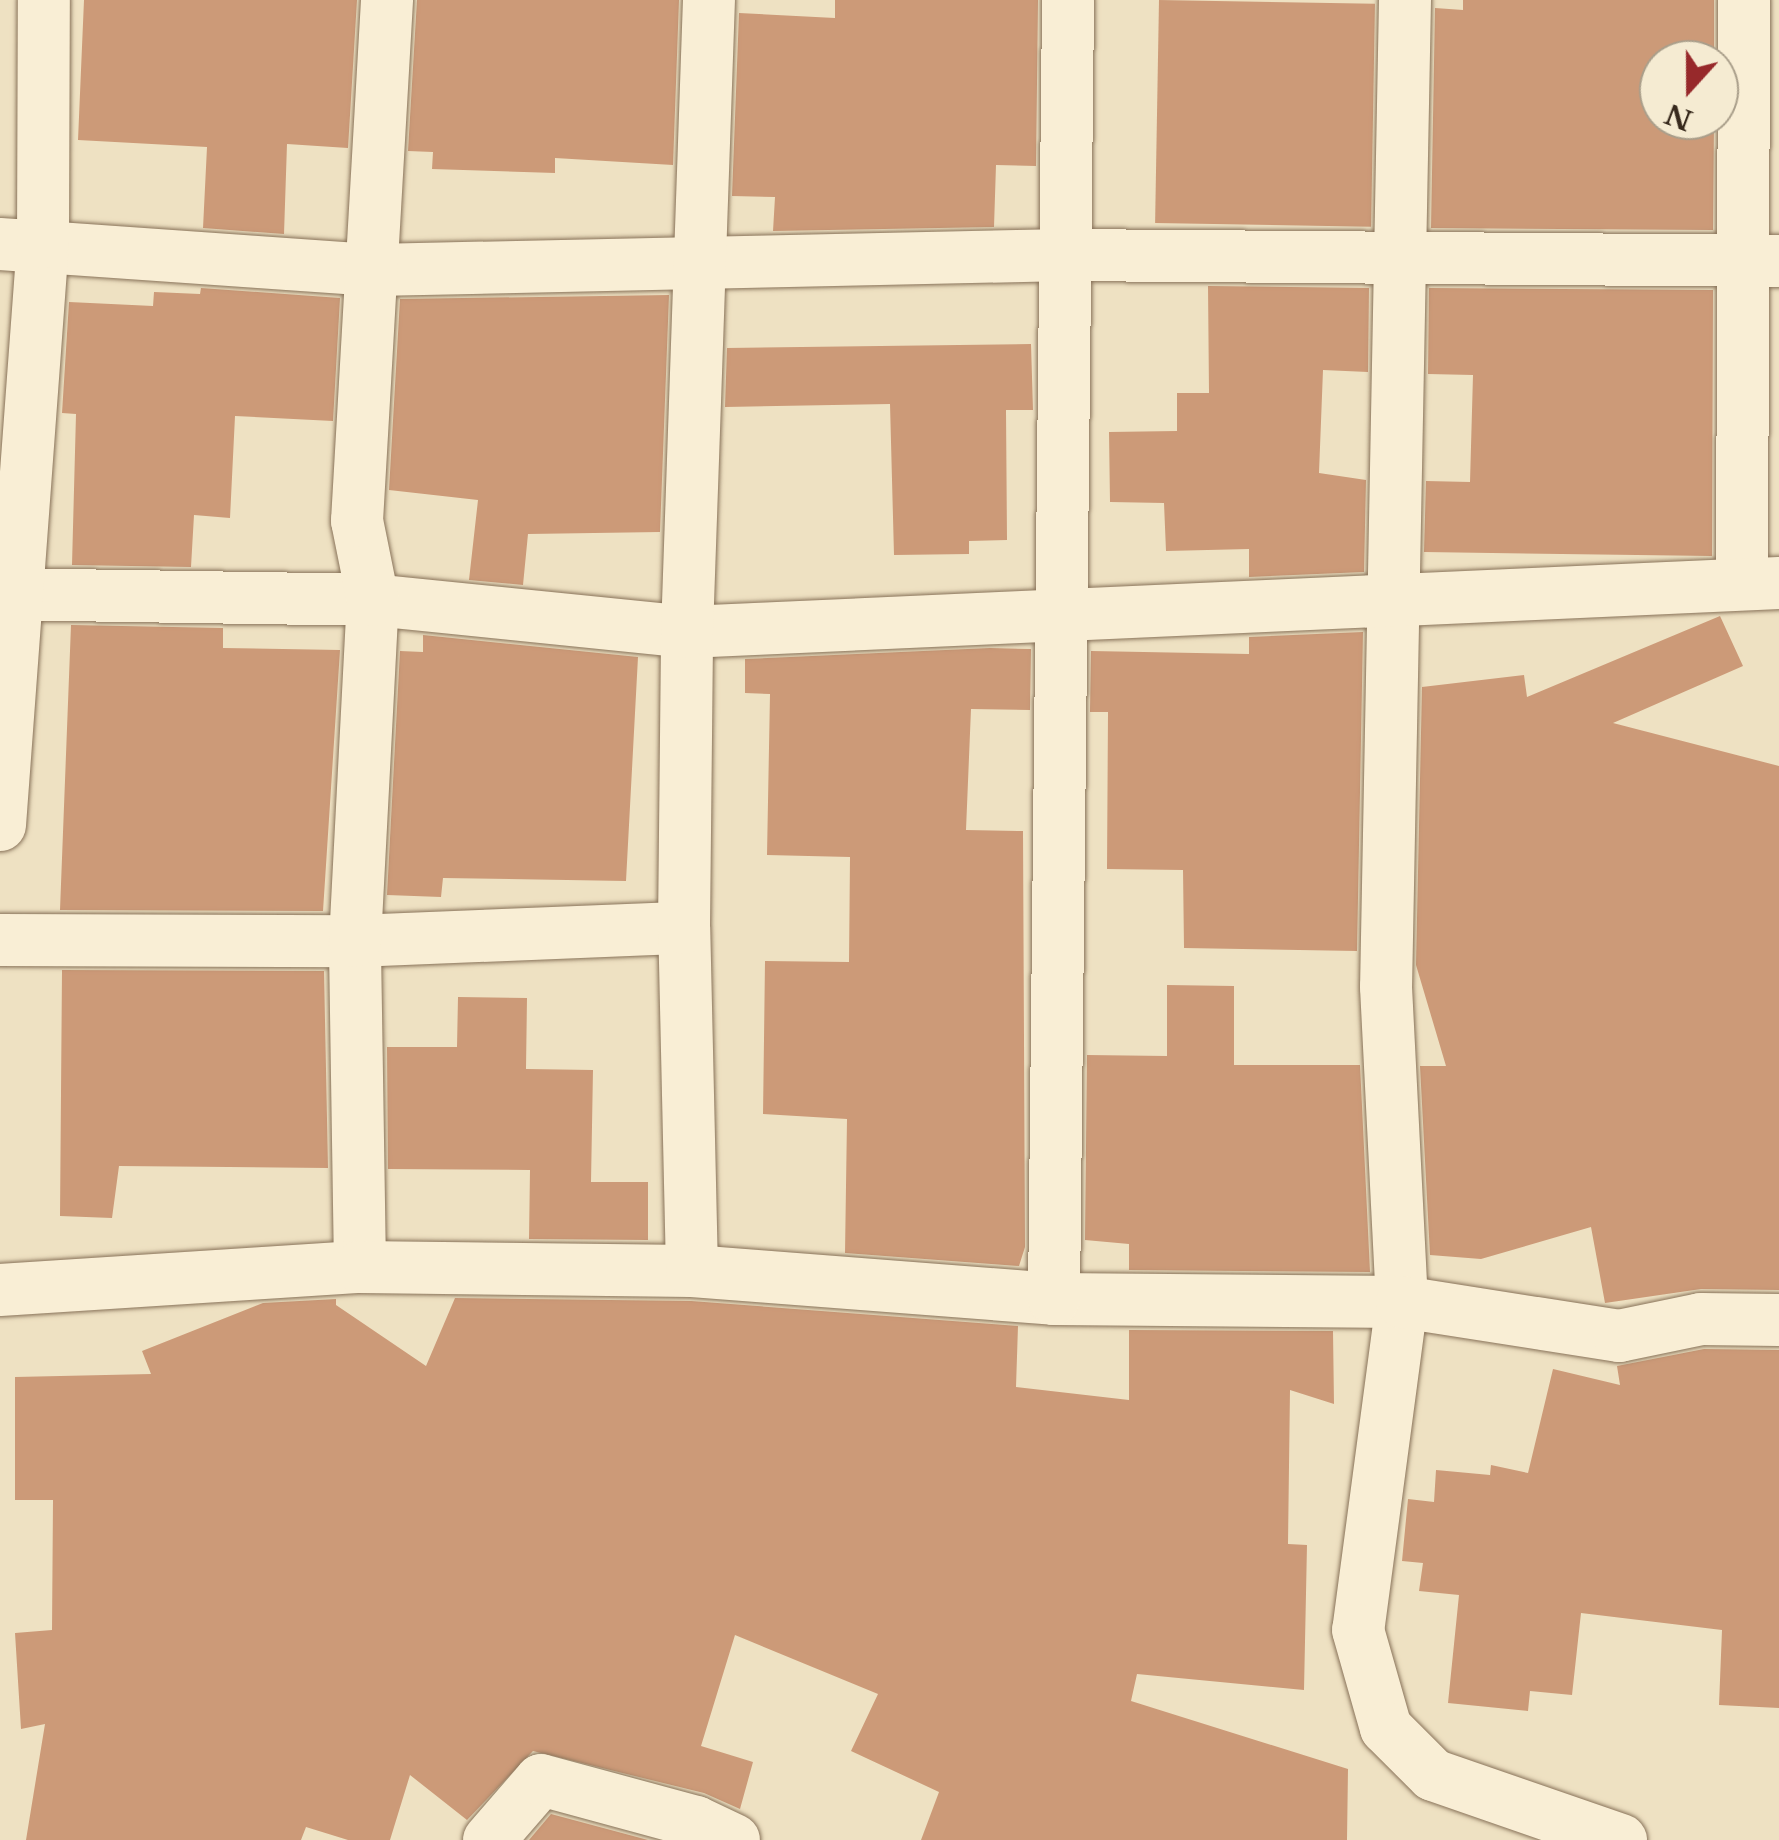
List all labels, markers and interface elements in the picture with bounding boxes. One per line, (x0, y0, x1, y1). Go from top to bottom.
north arrow (1639, 40, 1739, 140)
text: N (1660, 96, 1697, 138)

